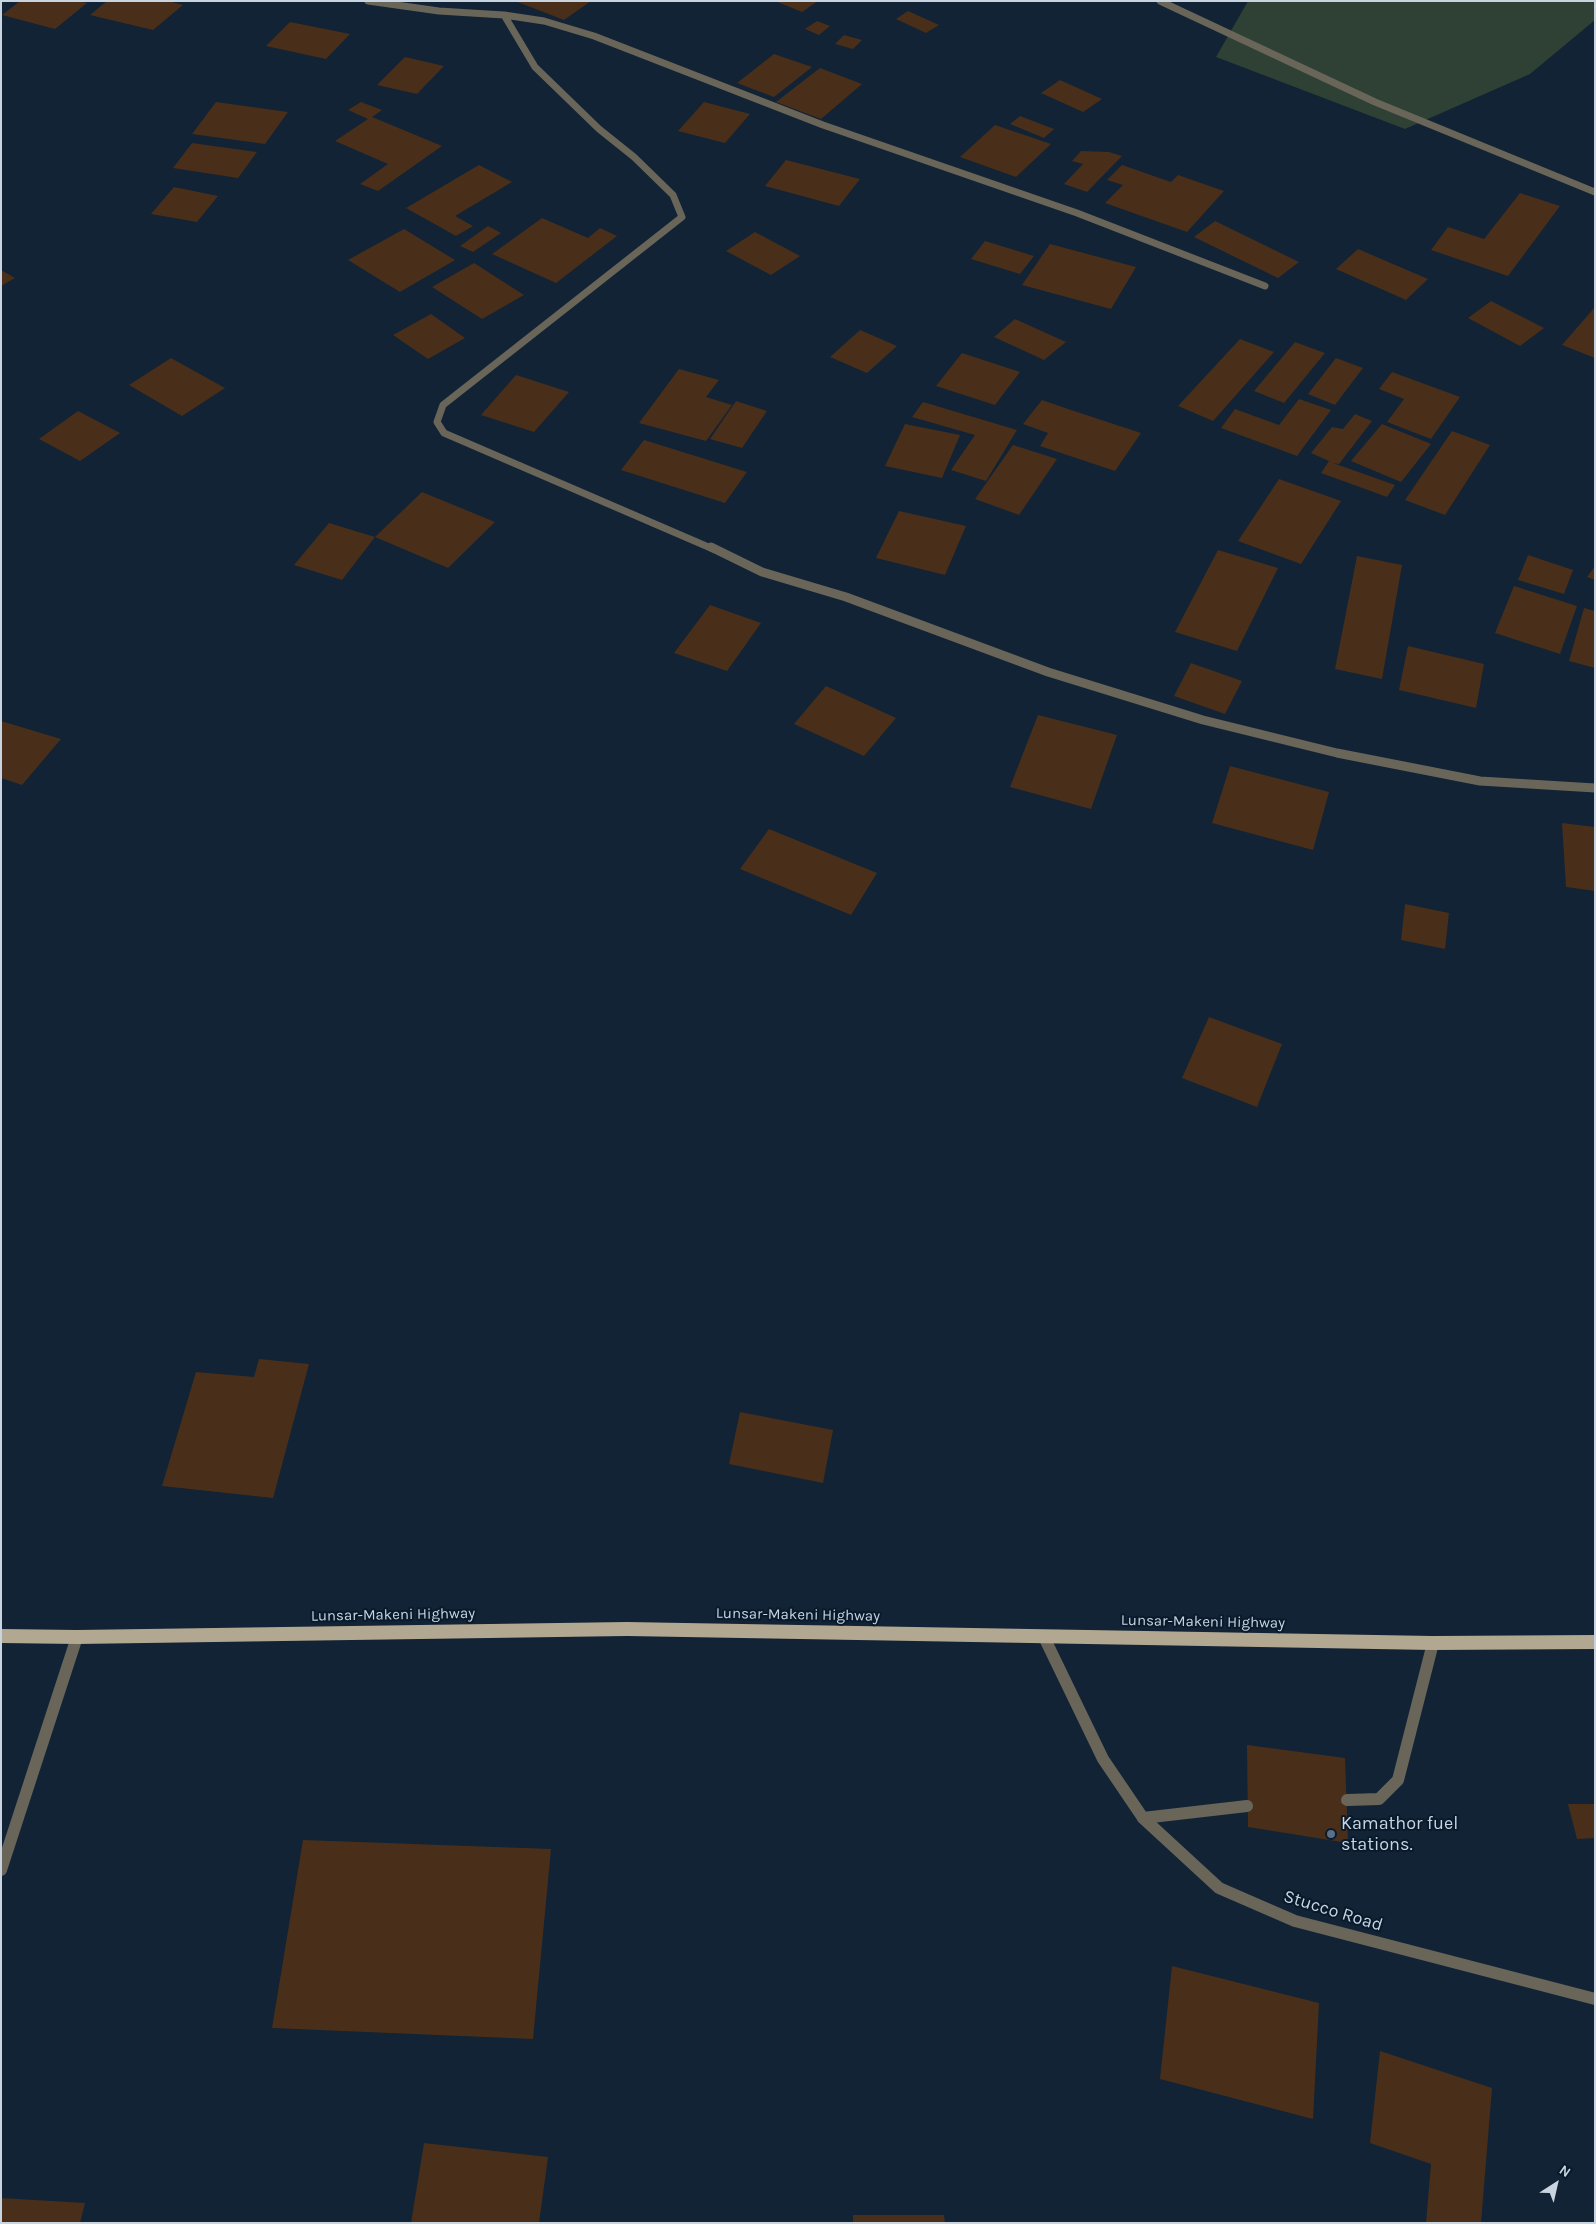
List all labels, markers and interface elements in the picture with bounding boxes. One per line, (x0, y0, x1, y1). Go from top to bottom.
street label: Lunsar-Makeni Highway (311, 1605, 475, 1625)
street label: Lunsar-Makeni Highway (716, 1605, 880, 1625)
street label: Lunsar-Makeni Highway (1121, 1612, 1285, 1632)
place label: Kamathor fuel stations. (1341, 1813, 1458, 1856)
marker: Kamathor fuel stations. (1325, 1828, 1337, 1840)
street label: Stucco Road (1281, 1886, 1385, 1936)
north arrow (1531, 2159, 1581, 2209)
text: N (1556, 2161, 1574, 2181)

